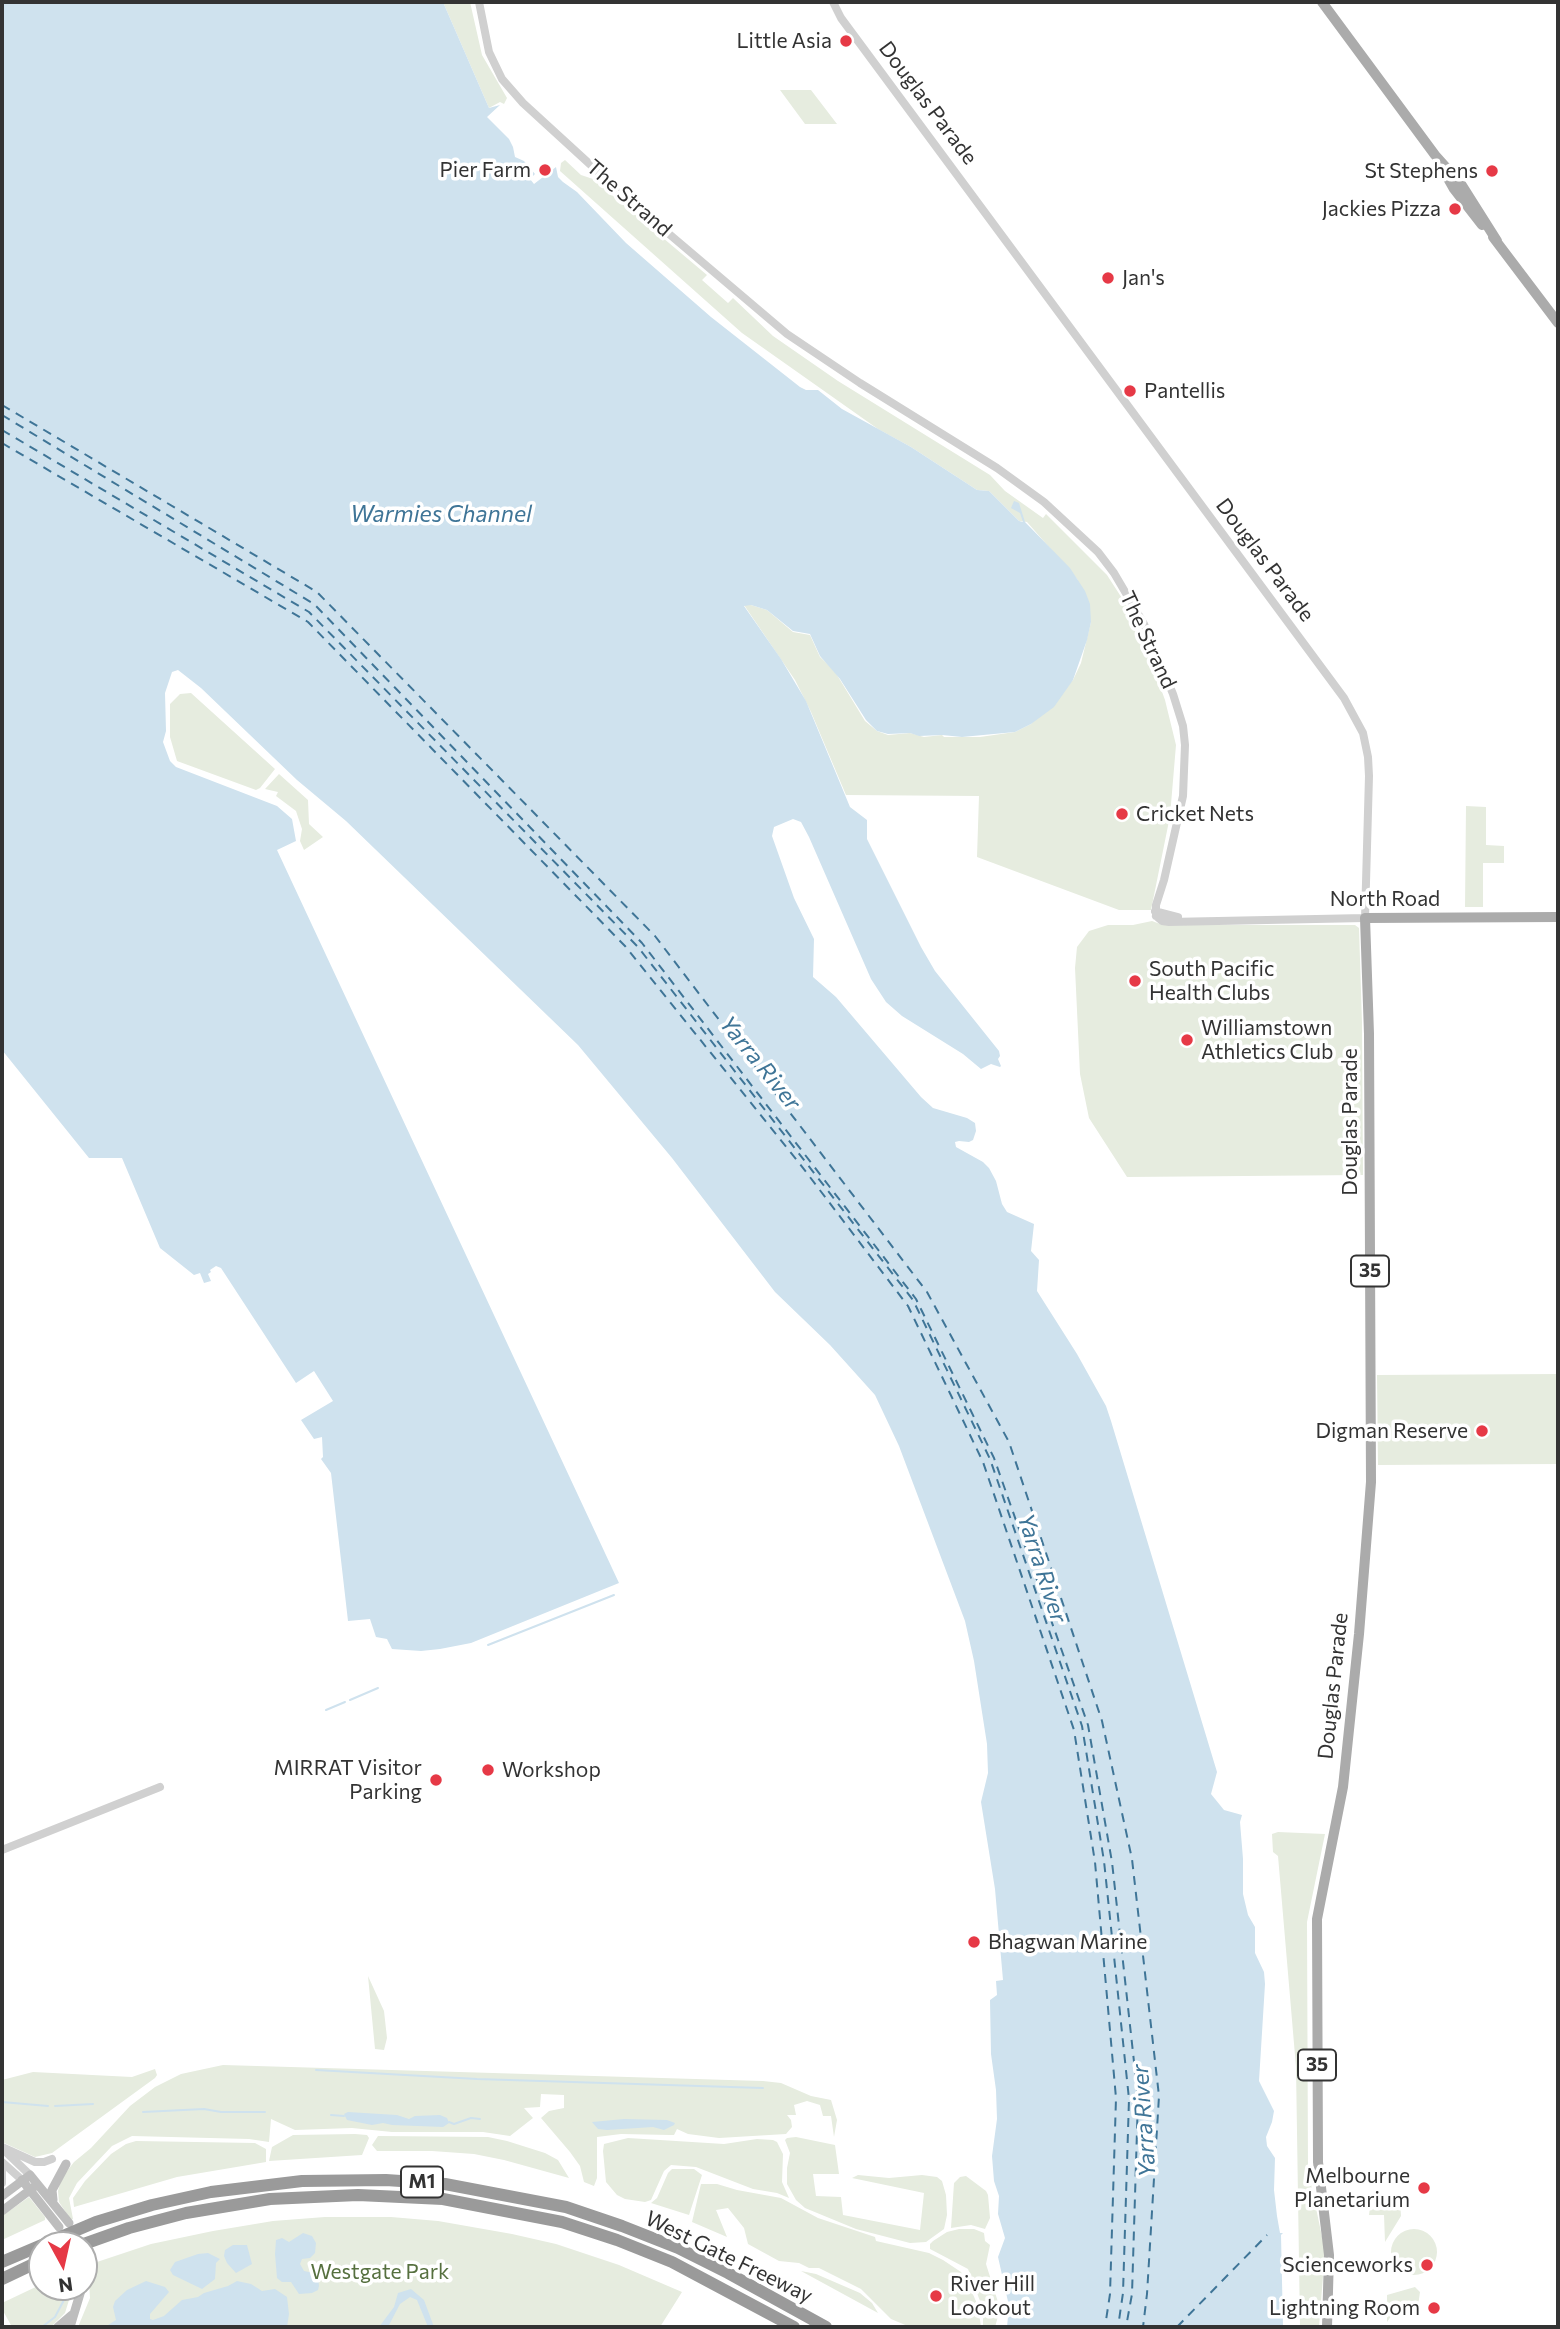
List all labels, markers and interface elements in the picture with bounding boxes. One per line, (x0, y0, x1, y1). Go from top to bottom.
place label: Little Asia (737, 28, 832, 54)
marker: Little Asia (838, 33, 854, 49)
street label: Douglas Parade (874, 36, 982, 170)
street label: The Strand (581, 154, 677, 242)
place label: Pier Farm (440, 157, 531, 183)
place label: St Stephens (1365, 158, 1478, 184)
marker: Pier Farm (537, 162, 553, 178)
marker: St Stephens (1484, 163, 1500, 179)
place label: Jackies Pizza (1322, 196, 1441, 222)
marker: Jackies Pizza (1447, 201, 1463, 217)
place label: Jan's (1122, 265, 1165, 291)
marker: Jan's (1100, 270, 1116, 286)
place label: Pantellis (1144, 378, 1225, 404)
marker: Pantellis (1122, 383, 1138, 399)
street label: Douglas Parade (1211, 493, 1319, 627)
water label: Warmies Channel (350, 500, 532, 528)
street label: The Strand (1114, 587, 1182, 693)
place label: Cricket Nets (1136, 801, 1254, 827)
marker: Cricket Nets (1114, 806, 1130, 822)
street label: North Road (1330, 886, 1440, 912)
place label: South Pacific Health Clubs (1149, 956, 1274, 1006)
marker: South Pacific Health Clubs (1127, 973, 1143, 989)
water label: Yarra River (714, 1010, 806, 1116)
place label: Williamstown Athletics Club (1201, 1015, 1333, 1065)
marker: Williamstown Athletics Club (1179, 1032, 1195, 1048)
street label: Douglas Parade (1337, 1048, 1363, 1196)
road number: 35 (1351, 1256, 1389, 1287)
place label: Digman Reserve (1315, 1418, 1468, 1444)
marker: Digman Reserve (1474, 1423, 1490, 1439)
water label: Yarra River (1011, 1510, 1073, 1626)
street label: Douglas Parade (1313, 1611, 1353, 1761)
place label: MIRRAT Visitor Parking (274, 1755, 422, 1805)
place label: Workshop (502, 1757, 601, 1783)
marker: Workshop (480, 1762, 496, 1778)
marker: MIRRAT Visitor Parking (428, 1772, 444, 1788)
place label: Bhagwan Marine (988, 1929, 1147, 1955)
marker: Bhagwan Marine (966, 1934, 982, 1950)
road number: 35 (1298, 2050, 1336, 2080)
water label: Yarra River (1126, 2063, 1162, 2179)
place label: Melbourne Planetarium (1294, 2163, 1410, 2213)
road number: M1 (401, 2166, 443, 2198)
marker: Melbourne Planetarium (1416, 2180, 1432, 2196)
street label: West Gate Freeway (641, 2206, 817, 2308)
north arrow (28, 2231, 98, 2301)
place label: Scienceworks (1282, 2252, 1413, 2278)
marker: Scienceworks (1419, 2257, 1435, 2273)
park label: Westgate Park (311, 2259, 449, 2285)
place label: River Hill Lookout (950, 2271, 1035, 2321)
text: N (57, 2273, 74, 2298)
marker: River Hill Lookout (928, 2288, 944, 2304)
place label: Lightning Room (1269, 2295, 1420, 2321)
marker: Lightning Room (1426, 2300, 1442, 2316)

